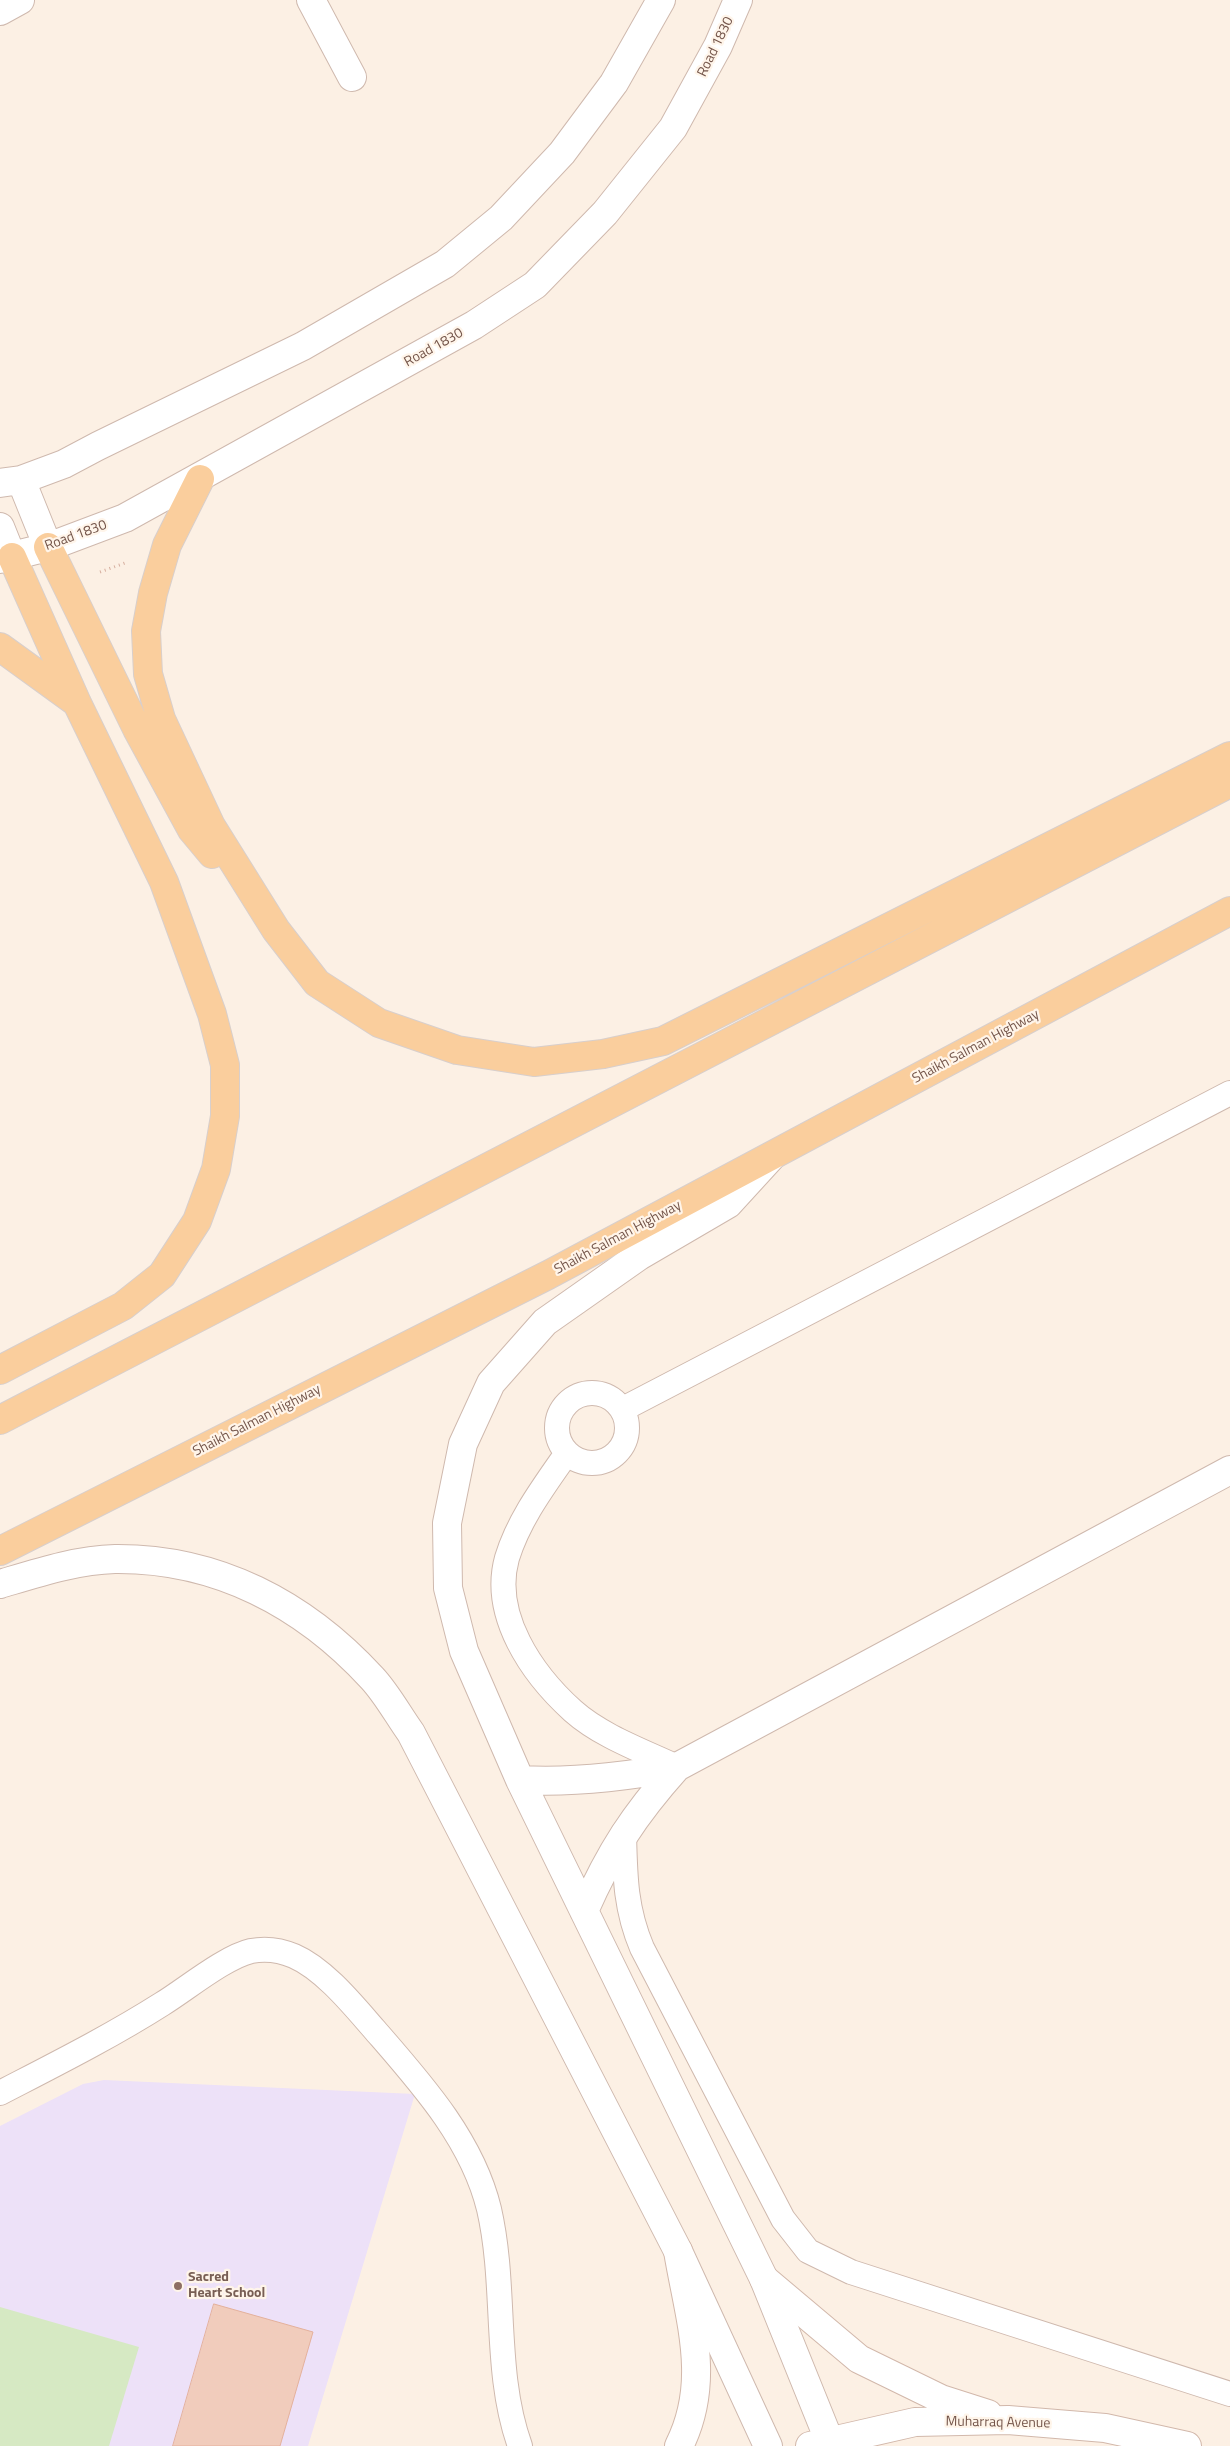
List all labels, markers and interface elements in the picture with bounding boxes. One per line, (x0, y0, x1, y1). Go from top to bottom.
street label: Road 1830 (694, 14, 738, 80)
street label: Road 1830 (402, 325, 466, 371)
street label: Road 1830 (43, 517, 109, 555)
street label: Shaikh Salman Highway (910, 1006, 1042, 1088)
street label: Shaikh Salman Highway (552, 1197, 684, 1279)
street label: Shaikh Salman Highway (190, 1381, 324, 1461)
place label: Sacred Heart School (188, 2270, 265, 2302)
marker: Sacred Heart School (172, 2280, 184, 2292)
street label: Muharraq Avenue (946, 2414, 1050, 2432)

